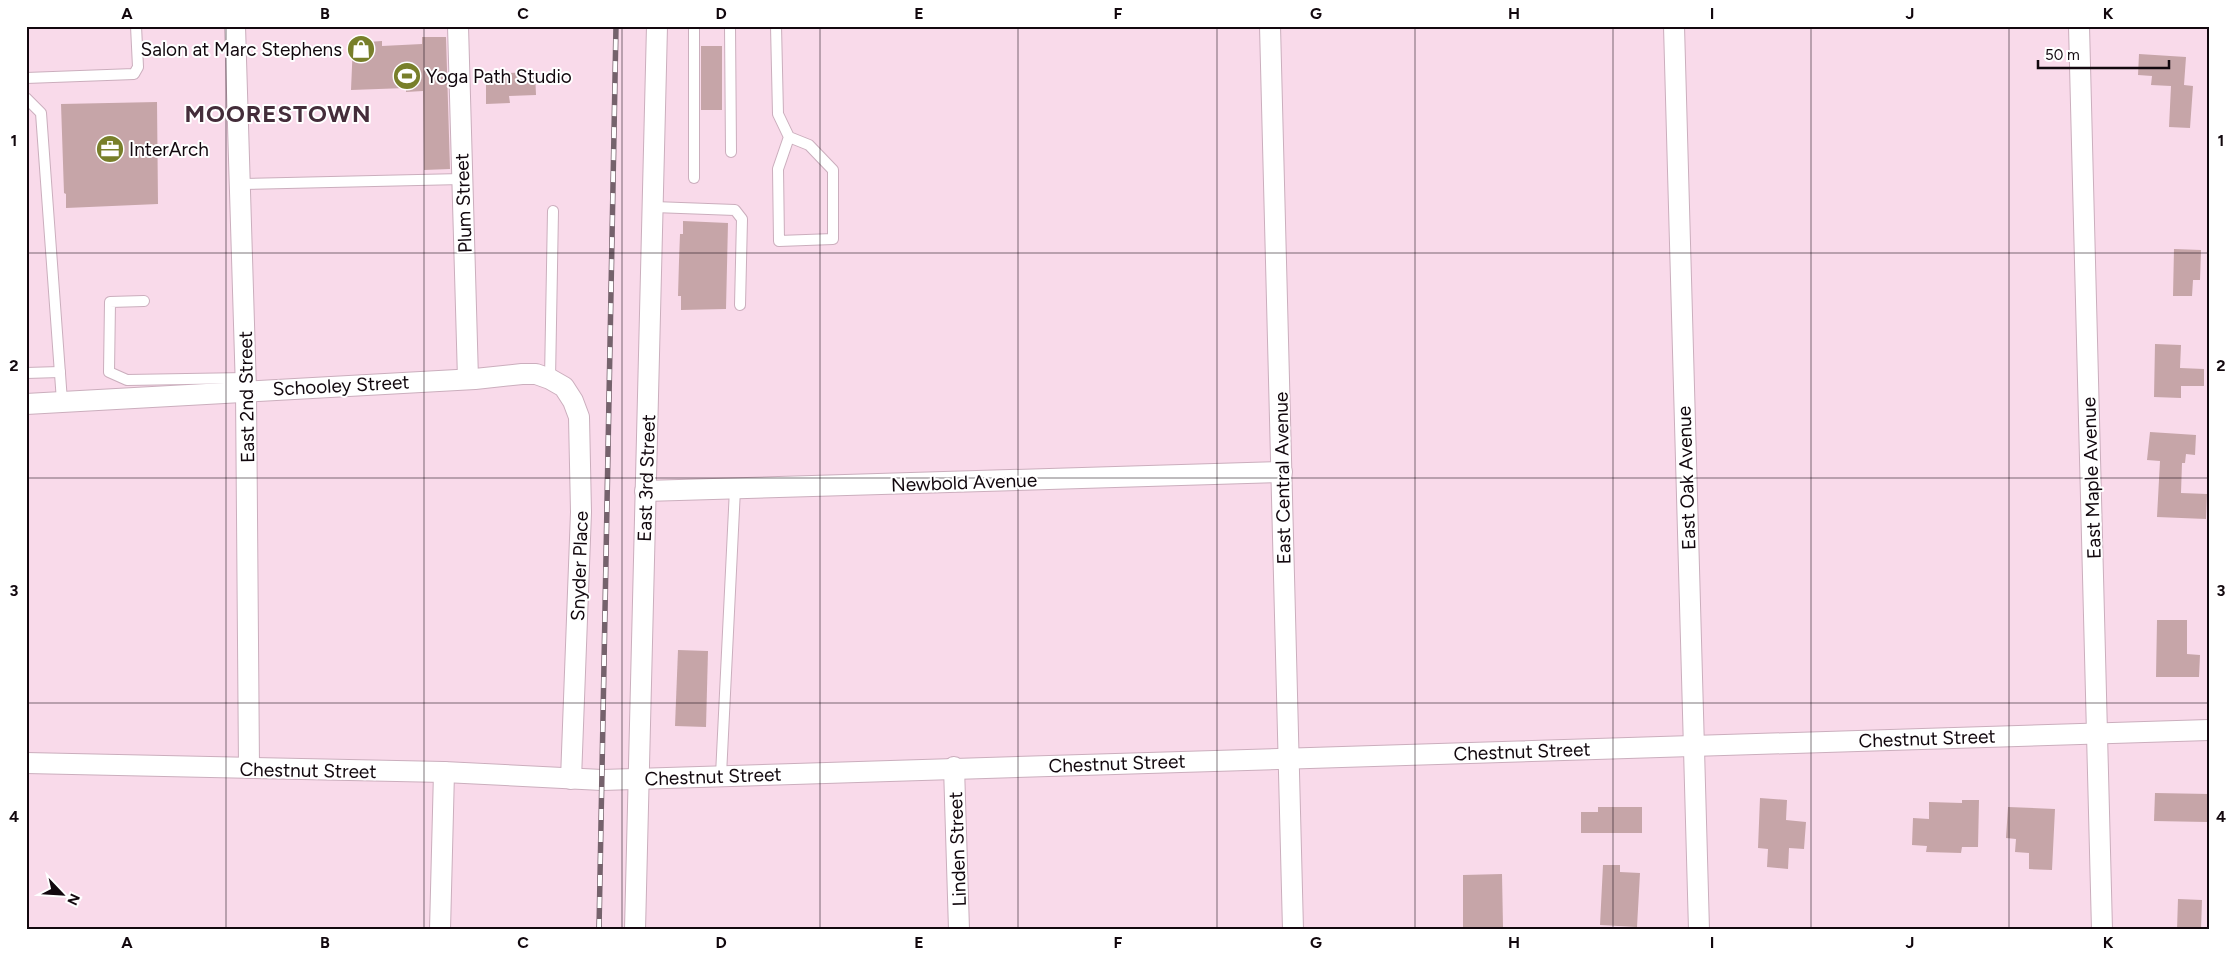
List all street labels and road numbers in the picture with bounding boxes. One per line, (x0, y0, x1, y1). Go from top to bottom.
street label: Plum Street (450, 153, 477, 253)
street label: East 2nd Street (234, 331, 259, 463)
street label: Schooley Street (272, 370, 410, 401)
street label: East Central Avenue (1269, 391, 1296, 565)
street label: East Maple Avenue (2077, 397, 2106, 559)
street label: East Oak Avenue (1672, 405, 1701, 550)
street label: East 3rd Street (633, 414, 660, 542)
street label: Newbold Avenue (891, 468, 1037, 497)
street label: Snyder Place (566, 511, 593, 621)
street label: Chestnut Street (1858, 725, 1996, 752)
street label: Chestnut Street (1453, 738, 1591, 765)
street label: Chestnut Street (1048, 750, 1186, 777)
street label: Chestnut Street (239, 758, 377, 783)
street label: Chestnut Street (644, 763, 782, 790)
street label: Linden Street (944, 791, 971, 907)

